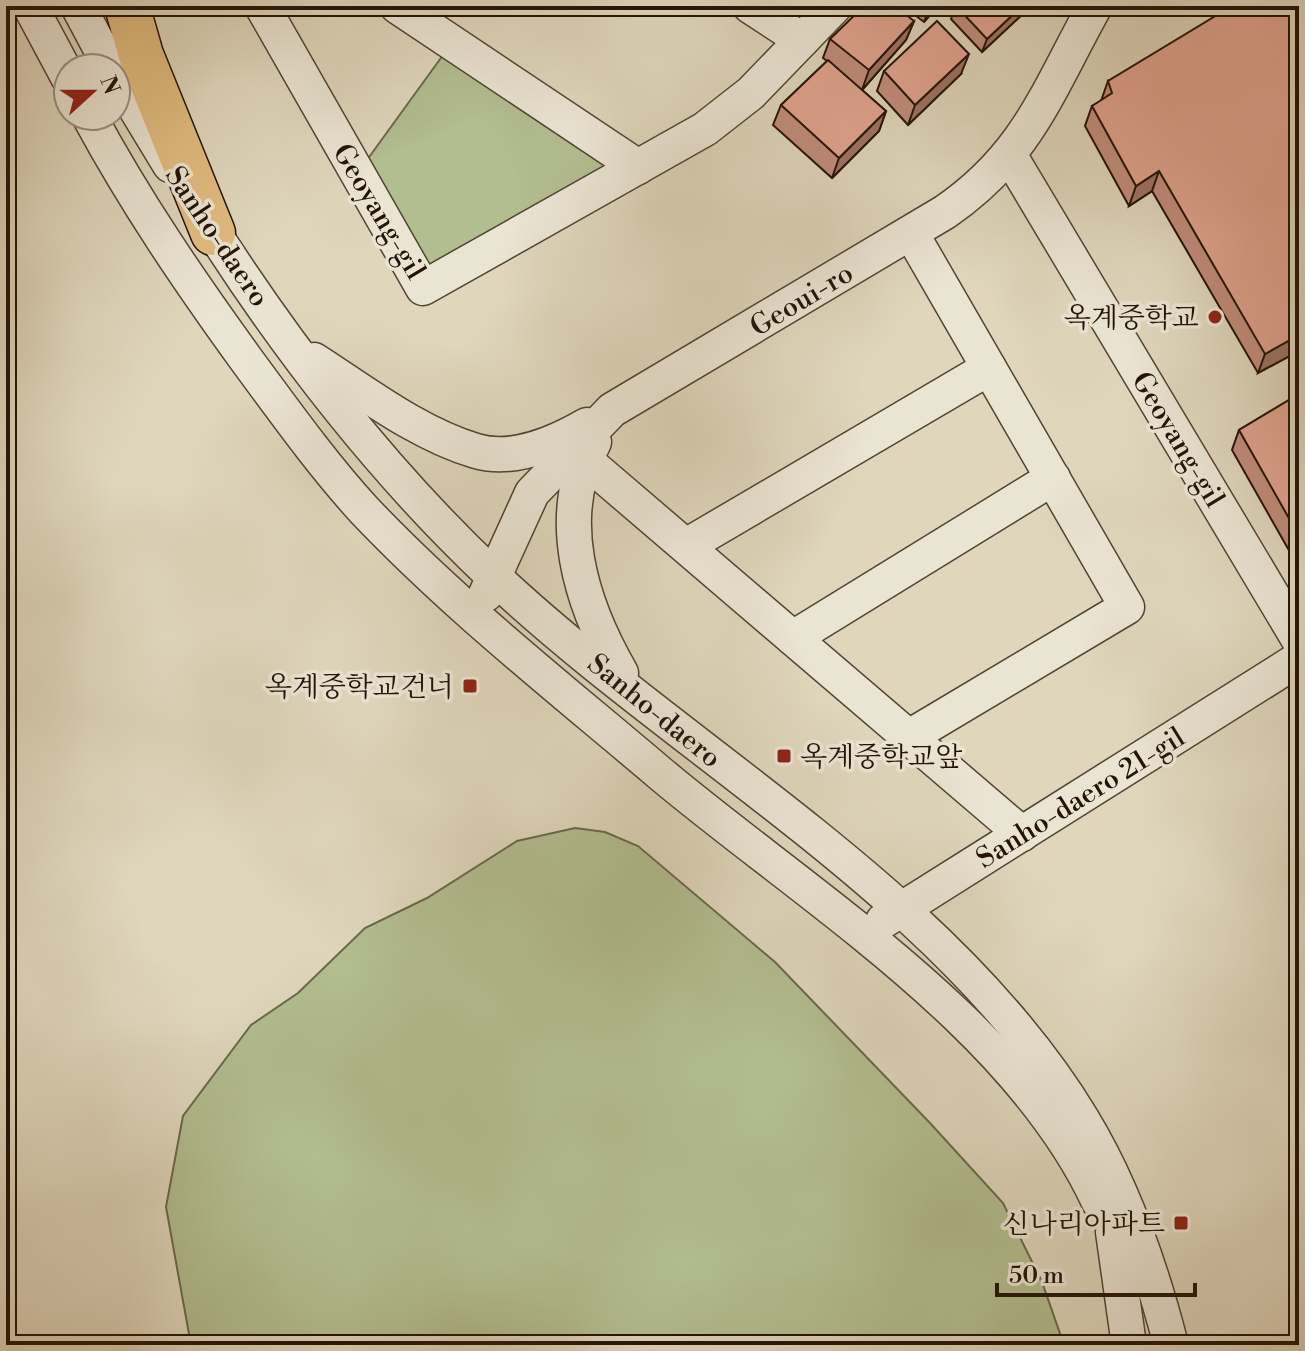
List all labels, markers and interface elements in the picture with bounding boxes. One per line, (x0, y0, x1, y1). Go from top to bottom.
north arrow (52, 52, 132, 132)
text: N (94, 72, 125, 99)
street label: Geoyang-gil (325, 138, 433, 286)
street label: Sanho-daero (157, 160, 277, 314)
street label: Geoui-ro (744, 256, 860, 345)
place label: 옥계중학교 (1064, 301, 1199, 336)
marker: 옥계중학교 (1206, 308, 1224, 326)
street label: Geoyang-gil (1124, 366, 1232, 514)
street label: Sanho-daero (580, 647, 728, 776)
place label: 옥계중학교건너 (265, 670, 454, 705)
marker: 옥계중학교건너 (461, 677, 479, 695)
street label: Sanho-daero 21-gil (970, 720, 1192, 877)
place label: 옥계중학교앞 (800, 740, 962, 775)
marker: 옥계중학교앞 (775, 747, 793, 765)
place label: 신나리아파트 (1003, 1207, 1165, 1242)
marker: 신나리아파트 (1172, 1214, 1190, 1232)
scale bar (997, 1247, 1195, 1297)
text: 50 m (1009, 1261, 1064, 1291)

